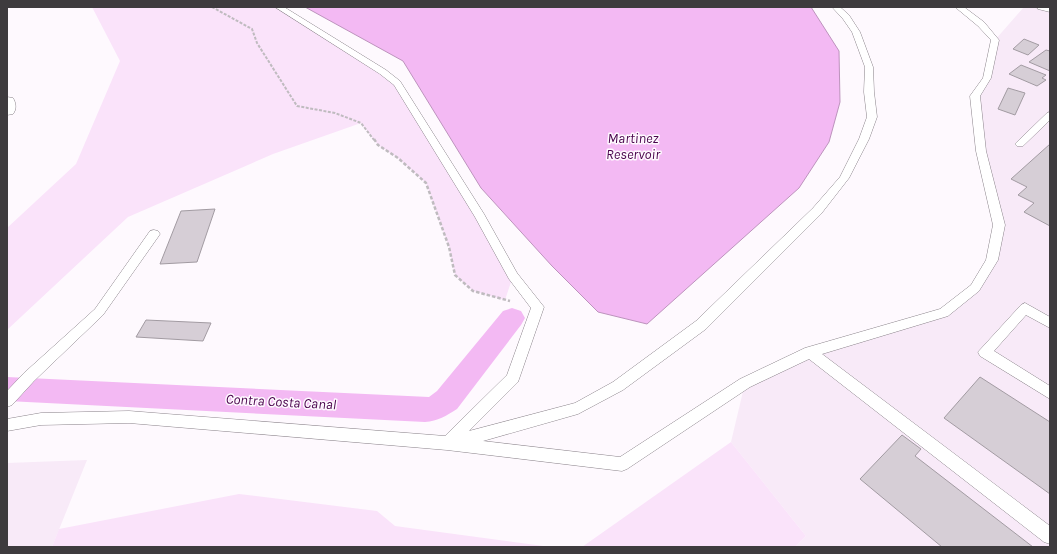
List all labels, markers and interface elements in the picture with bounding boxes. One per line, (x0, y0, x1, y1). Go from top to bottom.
water label: Martinez Reservoir (606, 130, 661, 163)
water label: Contra Costa Canal (225, 391, 337, 413)

